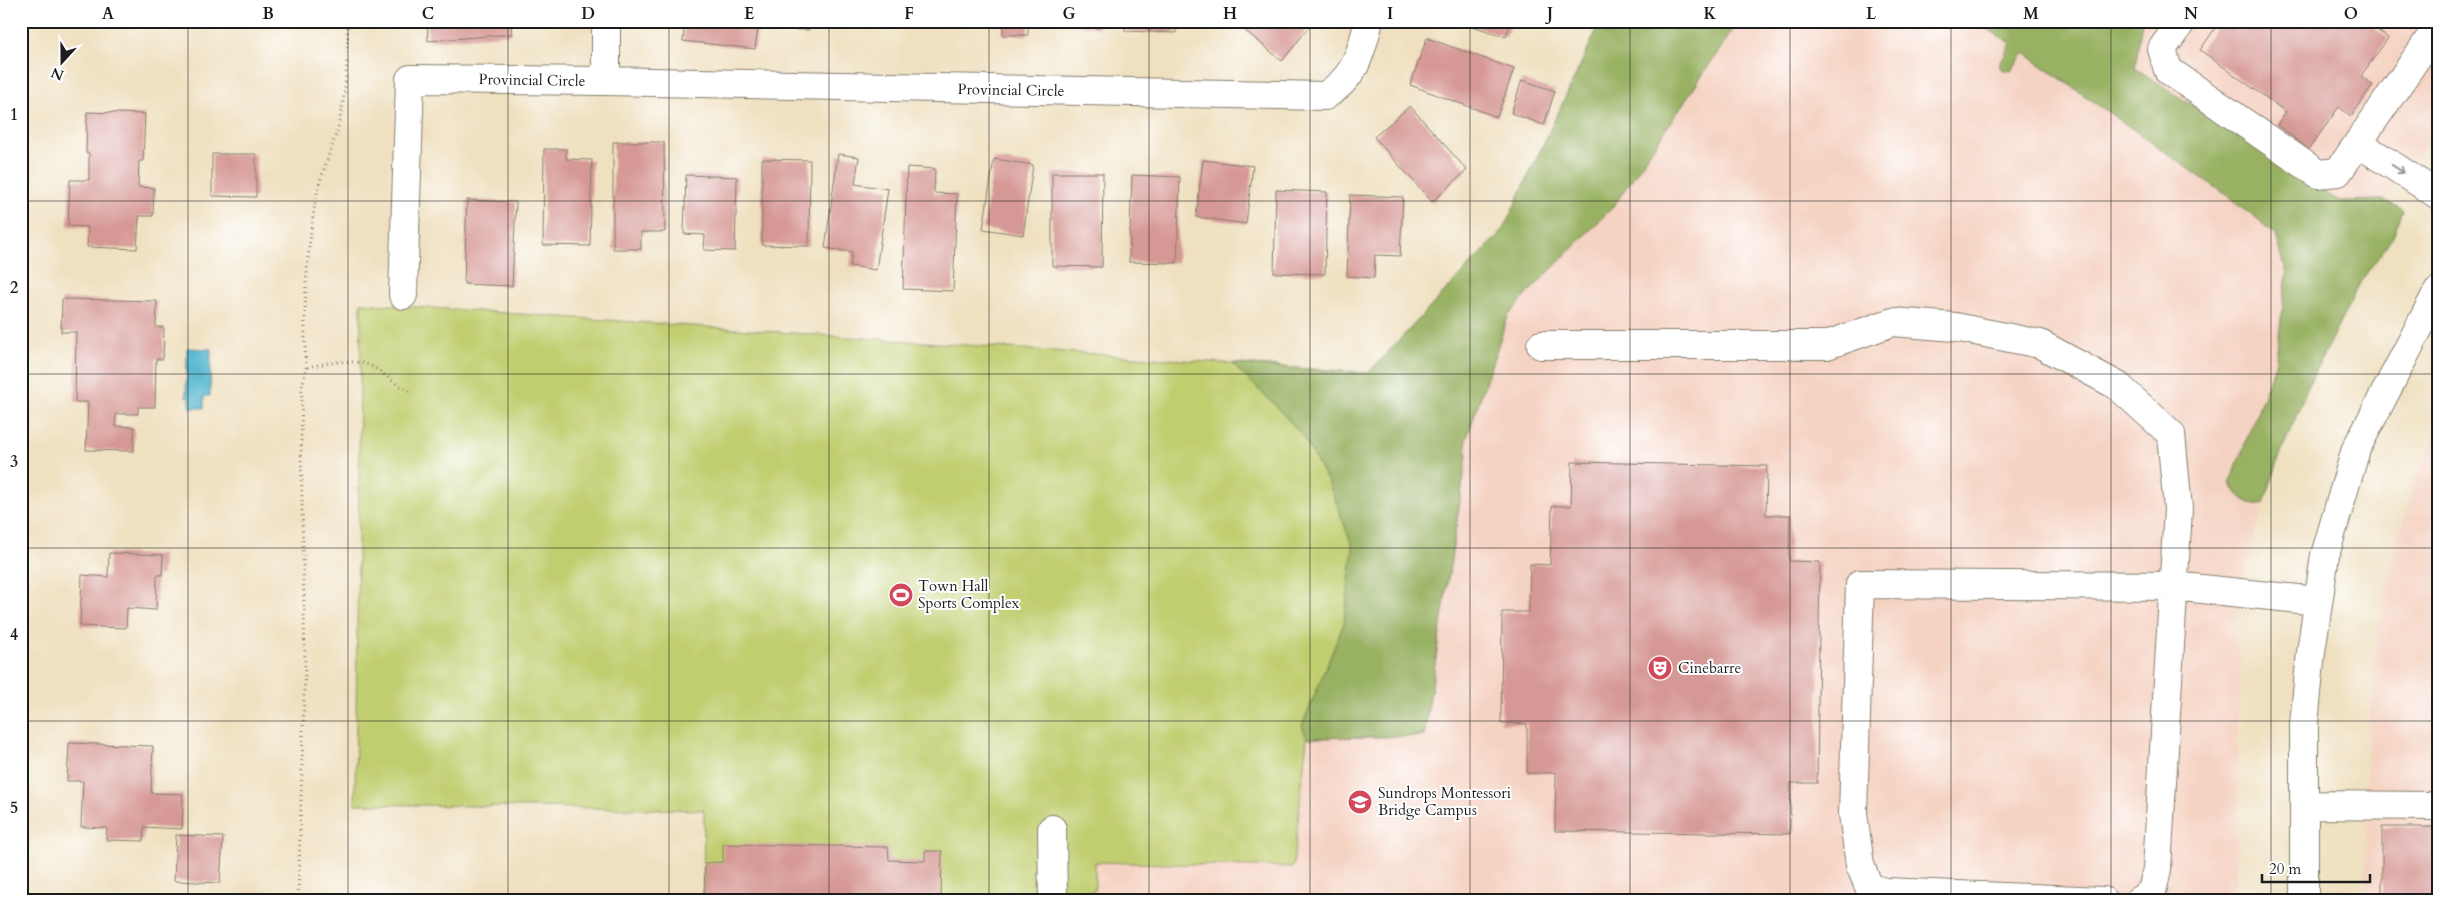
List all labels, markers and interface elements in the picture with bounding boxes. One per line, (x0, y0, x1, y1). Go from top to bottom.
text: A (102, 3, 114, 25)
text: B (262, 3, 274, 25)
text: C (422, 3, 434, 25)
text: D (581, 3, 595, 25)
text: E (744, 3, 754, 25)
text: F (904, 3, 914, 25)
text: G (1062, 3, 1076, 25)
text: H (1223, 3, 1237, 25)
text: I (1387, 3, 1393, 25)
text: J (1545, 3, 1553, 25)
text: K (1704, 3, 1717, 25)
text: L (1866, 3, 1877, 25)
text: M (2023, 3, 2039, 25)
text: N (2184, 3, 2198, 25)
text: O (2344, 3, 2358, 25)
north arrow (38, 38, 88, 88)
text: N (48, 63, 67, 85)
street label: Provincial Circle (478, 69, 586, 91)
street label: Provincial Circle (957, 79, 1065, 101)
text: 1 (10, 104, 18, 126)
one-way arrow (2390, 164, 2404, 174)
text: 2 (10, 277, 18, 299)
text: 3 (10, 451, 18, 473)
place label: Town Hall Sports Complex (918, 576, 1020, 613)
sports icon: Town Hall Sports Complex (888, 582, 914, 608)
text: 4 (10, 624, 18, 646)
theatre icon: Cinebarre (1647, 655, 1673, 681)
place label: Cinebarre (1678, 658, 1741, 678)
place label: Sundrops Montessori Bridge Campus (1378, 783, 1511, 820)
school or university icon: Sundrops Montessori Bridge Campus (1347, 789, 1373, 815)
text: 5 (10, 797, 18, 819)
scale bar (2262, 852, 2369, 884)
text: 20 m (2269, 859, 2301, 879)

